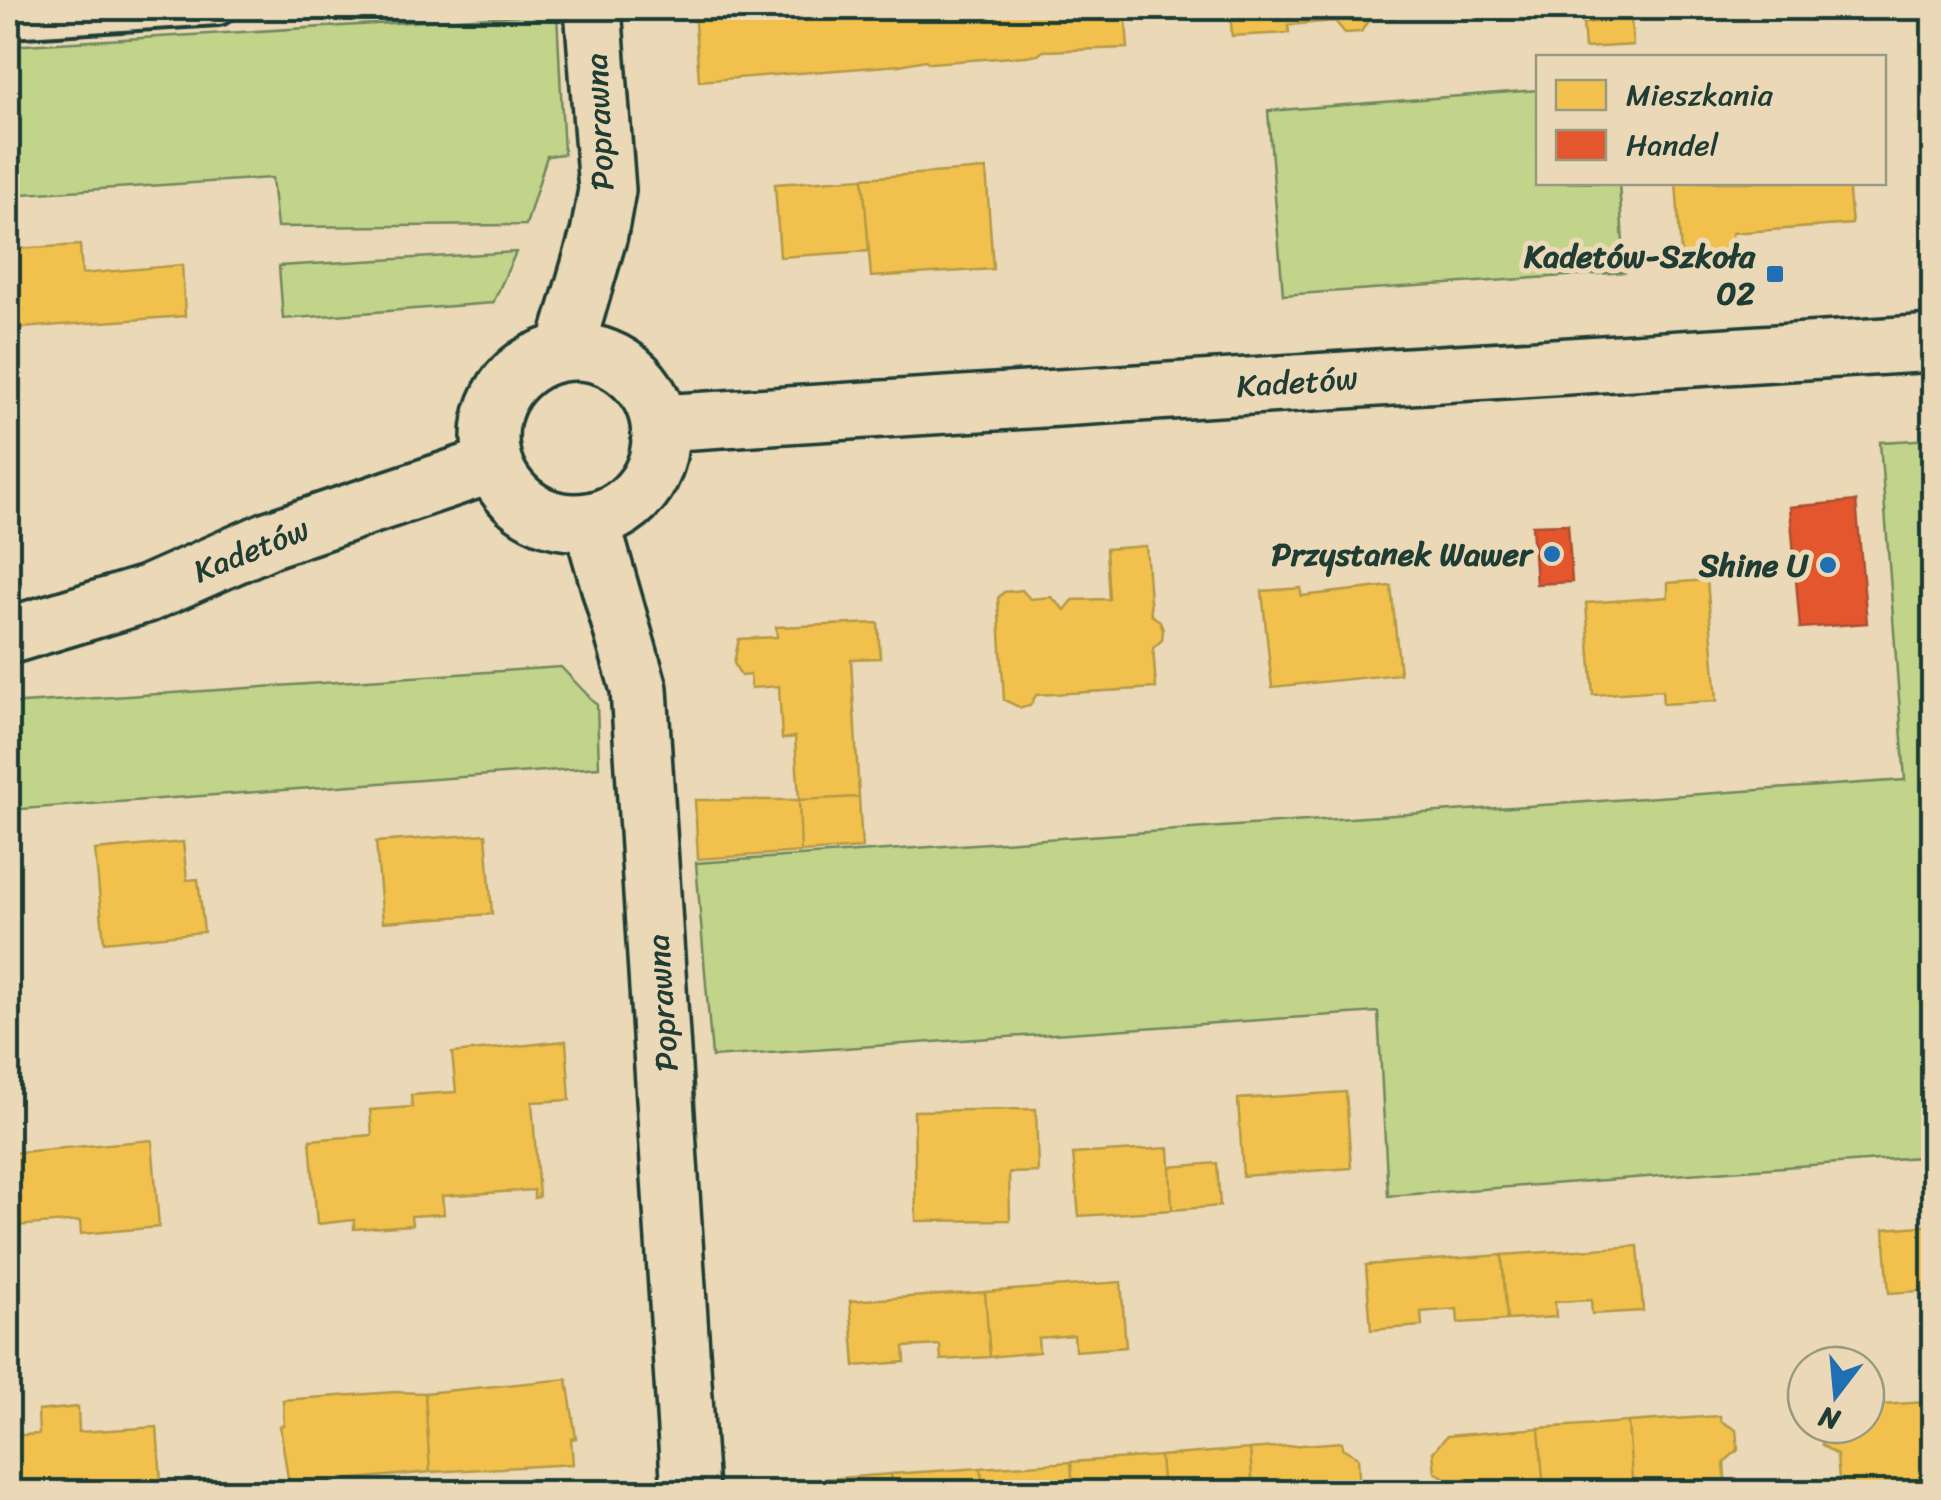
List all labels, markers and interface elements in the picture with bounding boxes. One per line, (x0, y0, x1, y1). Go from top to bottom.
street label: Poprawna (567, 52, 632, 192)
legend (1536, 55, 1886, 185)
text: Mieszkania (1626, 68, 1774, 122)
text: Handel (1626, 118, 1719, 172)
place label: Kadetów-Szkoła 02 (1523, 228, 1756, 322)
marker: Kadetów-Szkoła 02 (1764, 263, 1786, 285)
street label: Kadetów (1235, 350, 1359, 415)
street label: Kadetów (184, 501, 318, 600)
place label: Przystanek Wawer (1272, 526, 1534, 583)
place label: Shine U (1698, 537, 1810, 594)
marker: Przystanek Wawer (1541, 543, 1563, 565)
marker: Shine U (1817, 554, 1839, 576)
street label: Poprawna (629, 933, 696, 1073)
north arrow (1786, 1345, 1886, 1445)
text: N (1813, 1392, 1846, 1445)

